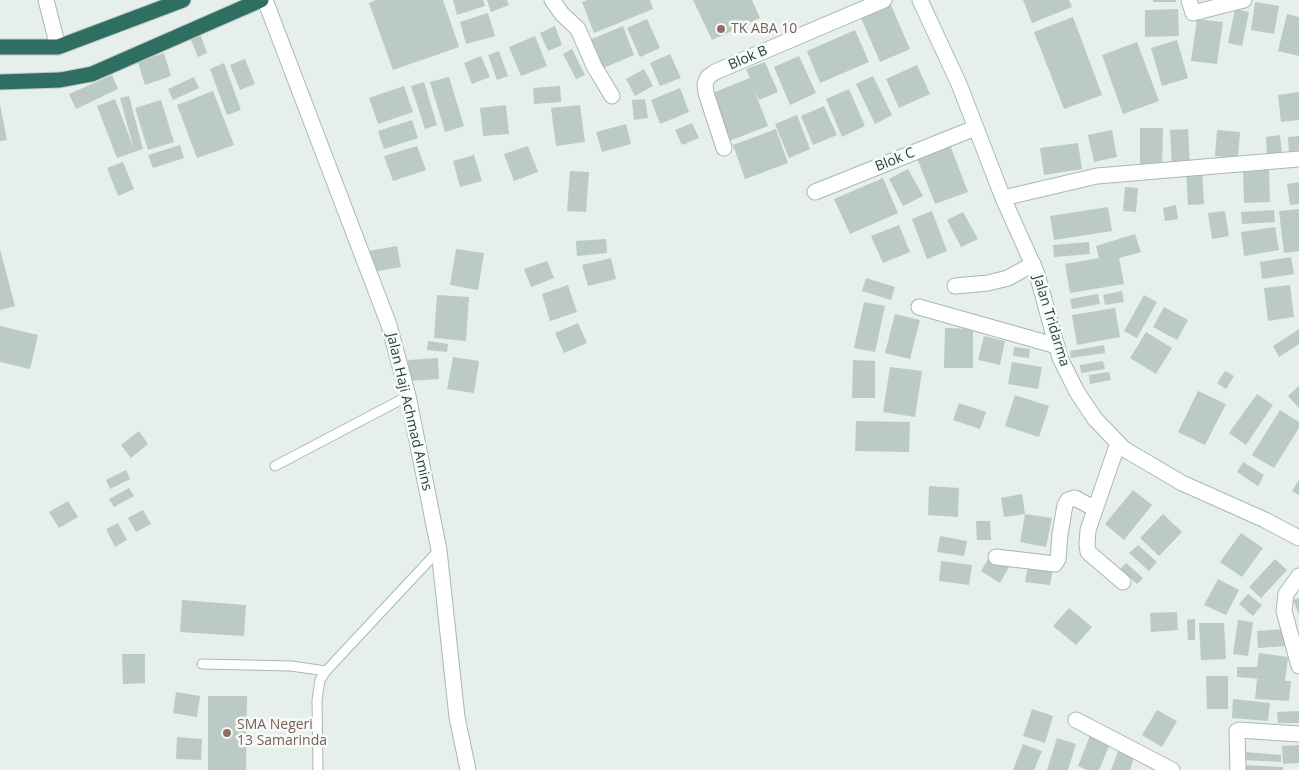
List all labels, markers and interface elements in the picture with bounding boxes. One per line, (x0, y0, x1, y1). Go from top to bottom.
place label: TK ABA 10 (731, 21, 797, 37)
marker: TK ABA 10 (715, 23, 727, 35)
street label: Blok B (726, 42, 770, 74)
street label: Blok C (873, 145, 917, 175)
street label: Jalan Tridarma (1029, 273, 1073, 369)
street label: Jalan Haji Achmad Amins (383, 331, 435, 493)
place label: SMA Negeri 13 Samarinda (237, 717, 327, 750)
marker: SMA Negeri 13 Samarinda (221, 727, 233, 739)

